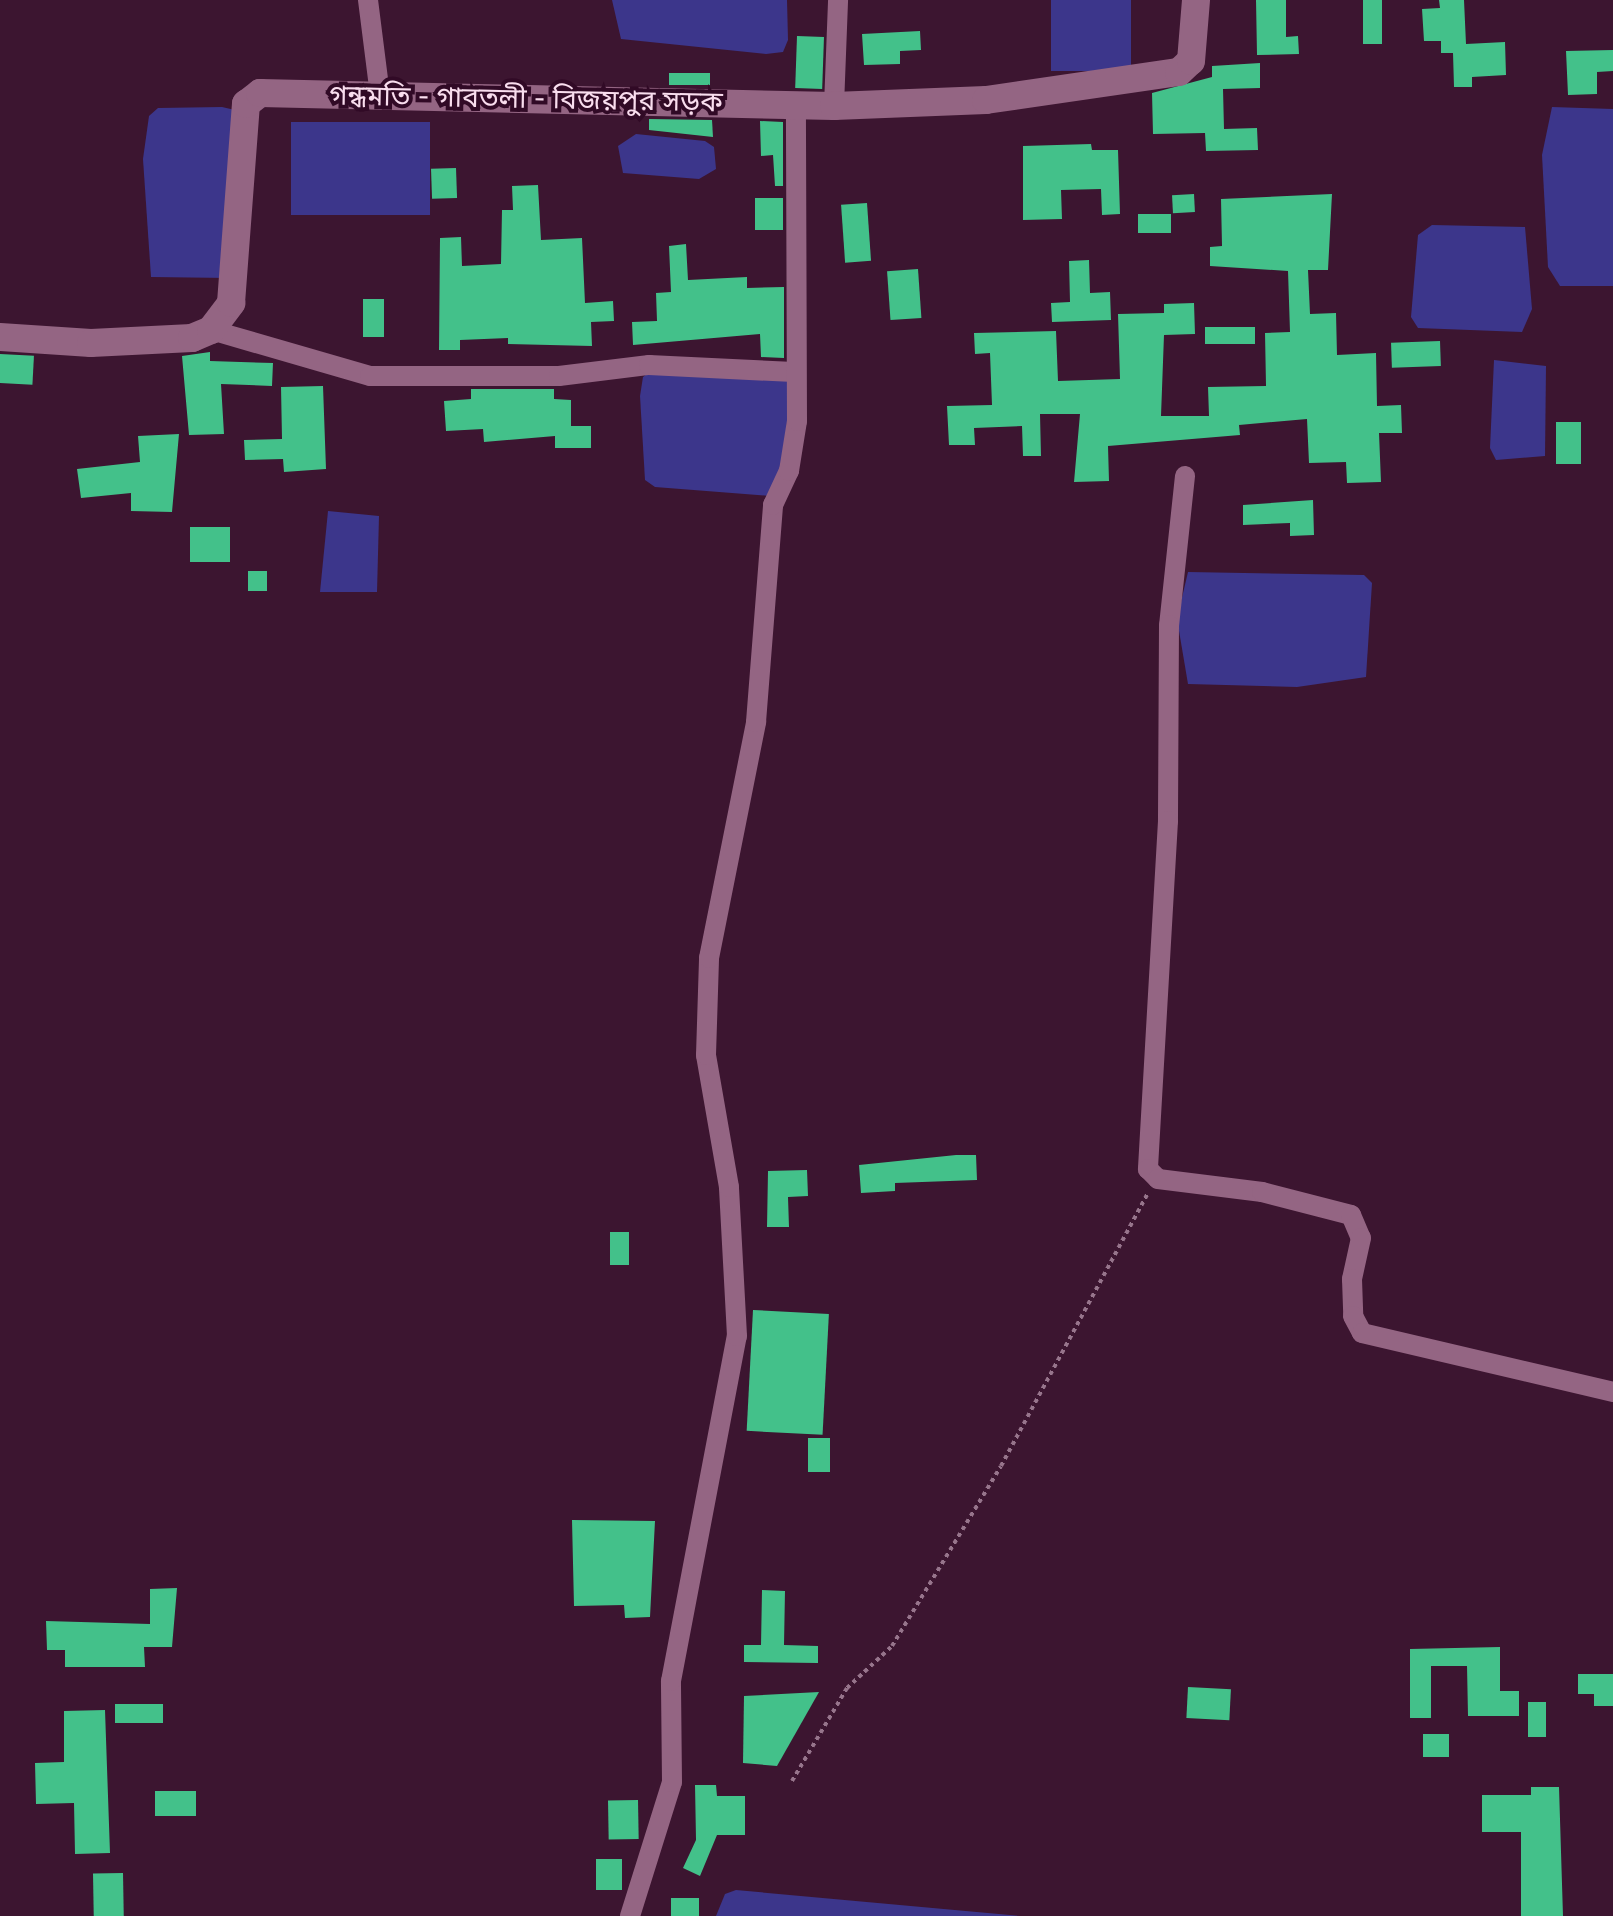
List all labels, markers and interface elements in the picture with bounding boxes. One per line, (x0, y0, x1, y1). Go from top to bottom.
street label: গন্ধমতি - গাবতলী - বিজয়পুর সড়ক (329, 79, 723, 119)

